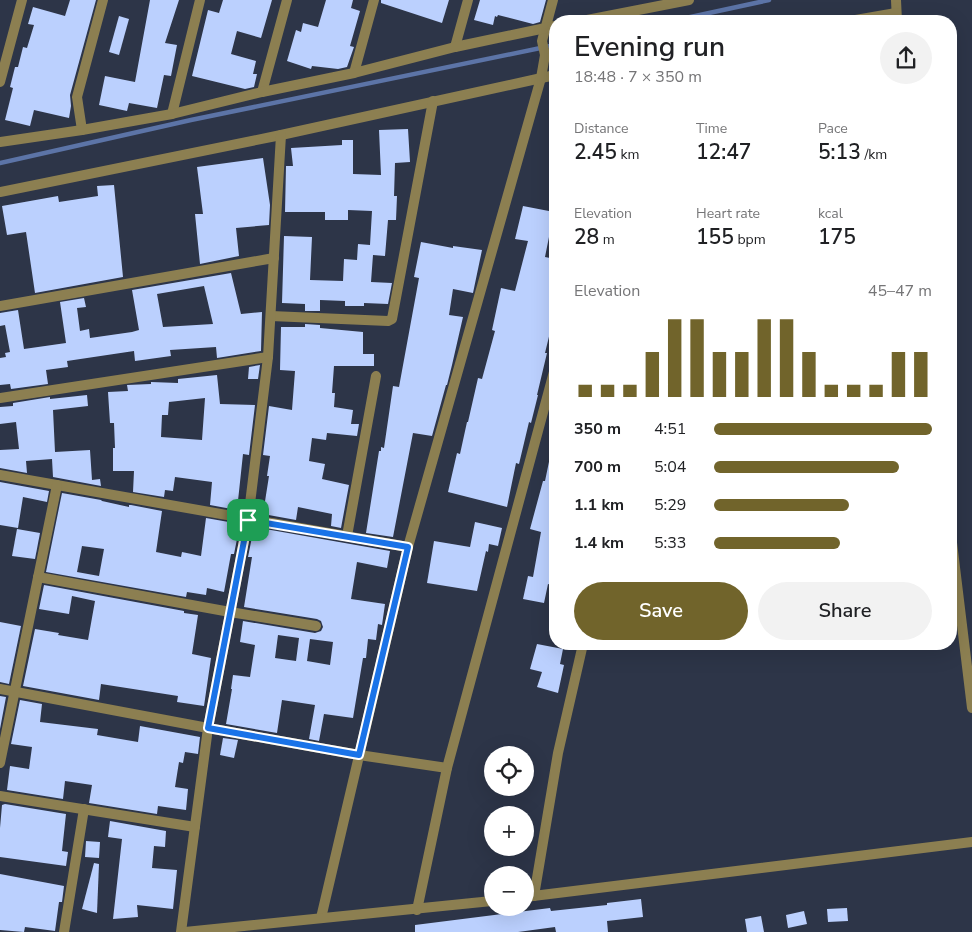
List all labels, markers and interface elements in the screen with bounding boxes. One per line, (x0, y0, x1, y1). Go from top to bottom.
text: Evening run (574, 28, 725, 66)
button: share (880, 32, 932, 84)
text: 18:48 · 7 × 350 m (574, 66, 702, 88)
text: Distance (574, 119, 628, 138)
text: Time (696, 119, 727, 138)
text: Pace (818, 119, 848, 138)
text: 2.45 (574, 138, 617, 166)
text: 12:47 (696, 138, 751, 166)
text: 5:13 (818, 138, 861, 166)
text: km (617, 145, 639, 164)
text: /km (861, 145, 887, 164)
text: Elevation (574, 204, 632, 223)
text: Heart rate (696, 204, 760, 223)
text: kcal (818, 204, 843, 223)
text: 28 (574, 223, 599, 251)
text: 155 (696, 223, 734, 251)
text: 175 (818, 223, 856, 251)
text: m (599, 230, 615, 249)
text: bpm (734, 230, 766, 249)
text: Elevation (574, 280, 640, 302)
text: 45–47 m (868, 280, 932, 302)
text: 350 m (574, 418, 621, 440)
text: 4:51 (654, 418, 686, 440)
text: 700 m (574, 456, 621, 478)
text: 5:04 (654, 456, 686, 478)
text: 1.1 km (574, 494, 624, 516)
text: 5:29 (654, 494, 686, 516)
pin (227, 499, 269, 541)
icon: arrive (234, 506, 262, 534)
text: 1.4 km (574, 532, 624, 554)
text: 5:33 (654, 532, 686, 554)
button: Save (574, 582, 748, 640)
button: Share (758, 582, 932, 640)
map controls (484, 746, 534, 916)
button: locate (484, 746, 534, 796)
button: + (484, 806, 534, 856)
button: − (484, 866, 534, 916)

